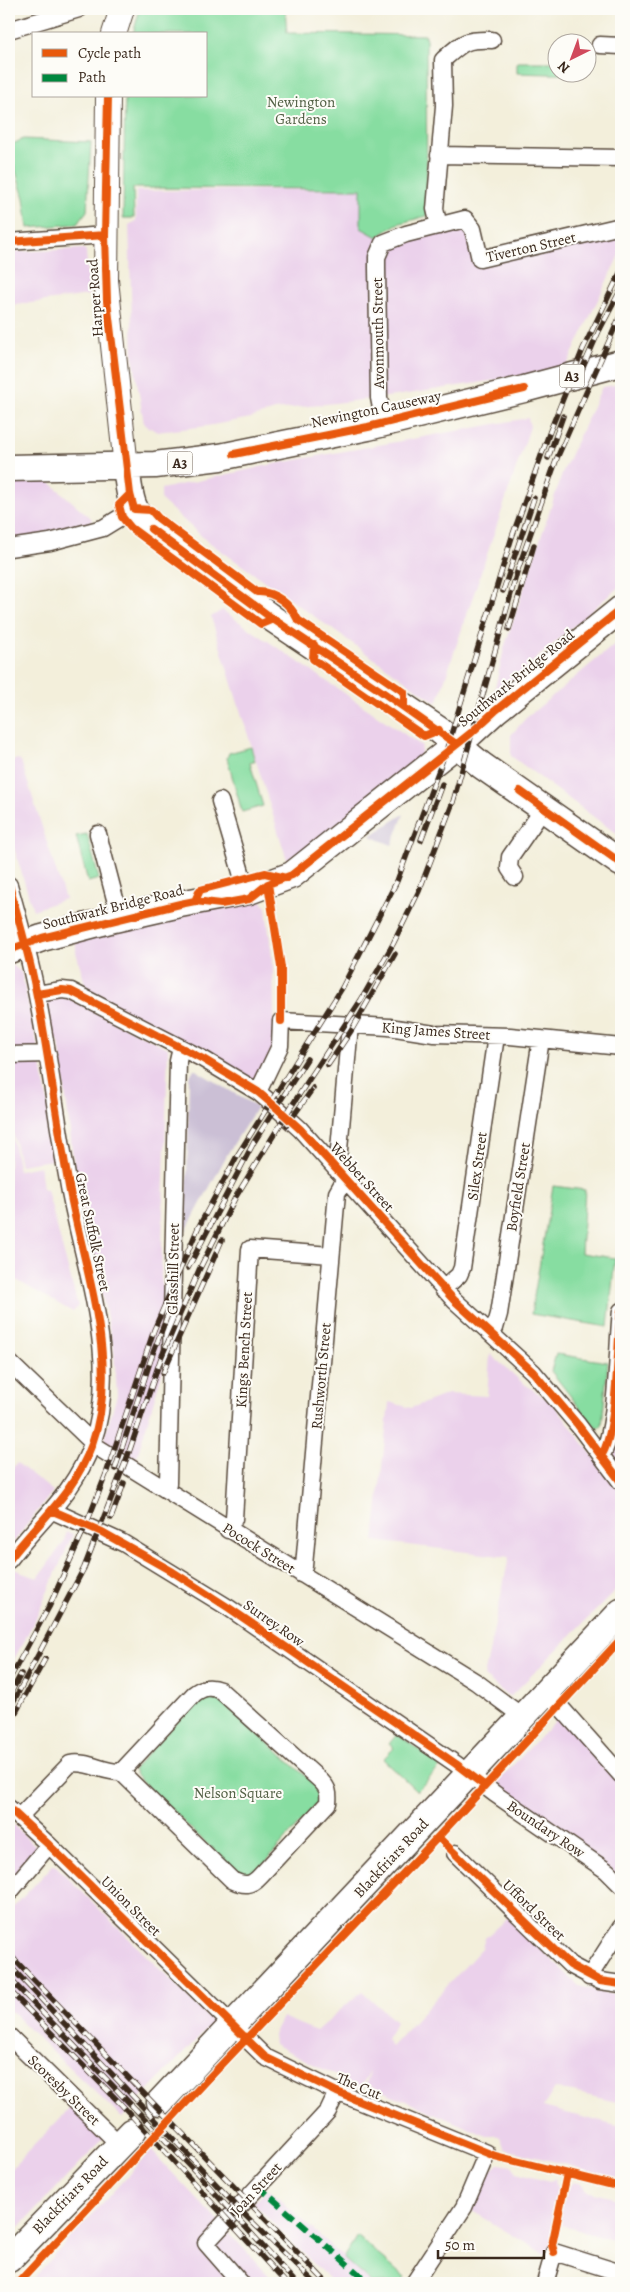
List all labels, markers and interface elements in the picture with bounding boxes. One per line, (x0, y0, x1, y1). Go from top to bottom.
legend (32, 32, 208, 98)
north arrow (548, 32, 598, 82)
text: Cycle path (78, 43, 141, 63)
text: N (553, 57, 574, 78)
text: Path (78, 67, 106, 87)
park label: Newington Gardens (267, 92, 335, 129)
street label: Tiverton Street (484, 227, 578, 267)
street label: Harper Road (82, 257, 108, 338)
street label: Avonmouth Street (367, 277, 389, 390)
road number: A3 (560, 364, 584, 388)
street label: Newington Causeway (309, 385, 443, 433)
road number: A3 (168, 452, 192, 474)
street label: Southwark Bridge Road (453, 624, 579, 731)
street label: Southwark Bridge Road (40, 880, 187, 934)
street label: King James Street (381, 1017, 491, 1045)
street label: Silex Street (462, 1130, 492, 1202)
street label: Webber Street (325, 1137, 399, 1216)
street label: Boyfield Street (501, 1141, 535, 1233)
street label: Great Suffolk Street (71, 1171, 115, 1293)
street label: Glasshill Street (162, 1223, 184, 1315)
street label: Kings Bench Street (231, 1291, 257, 1409)
street label: Rushworth Street (306, 1322, 336, 1430)
street label: Pocock Street (219, 1518, 299, 1578)
street label: Surrey Row (239, 1595, 309, 1652)
park label: Nelson Square (194, 1783, 282, 1803)
street label: Boundary Row (503, 1796, 589, 1863)
street label: Blackfriars Road (349, 1813, 434, 1902)
street label: Union Street (96, 1871, 166, 1941)
street label: Ufford Street (498, 1875, 570, 1945)
street label: Scoresby Street (23, 2050, 105, 2130)
street label: The Cut (333, 2068, 385, 2104)
street label: Blackfriars Road (28, 2151, 113, 2238)
street label: Joan Street (226, 2158, 286, 2220)
scale bar (438, 2227, 544, 2259)
text: 50 m (445, 2235, 475, 2255)

